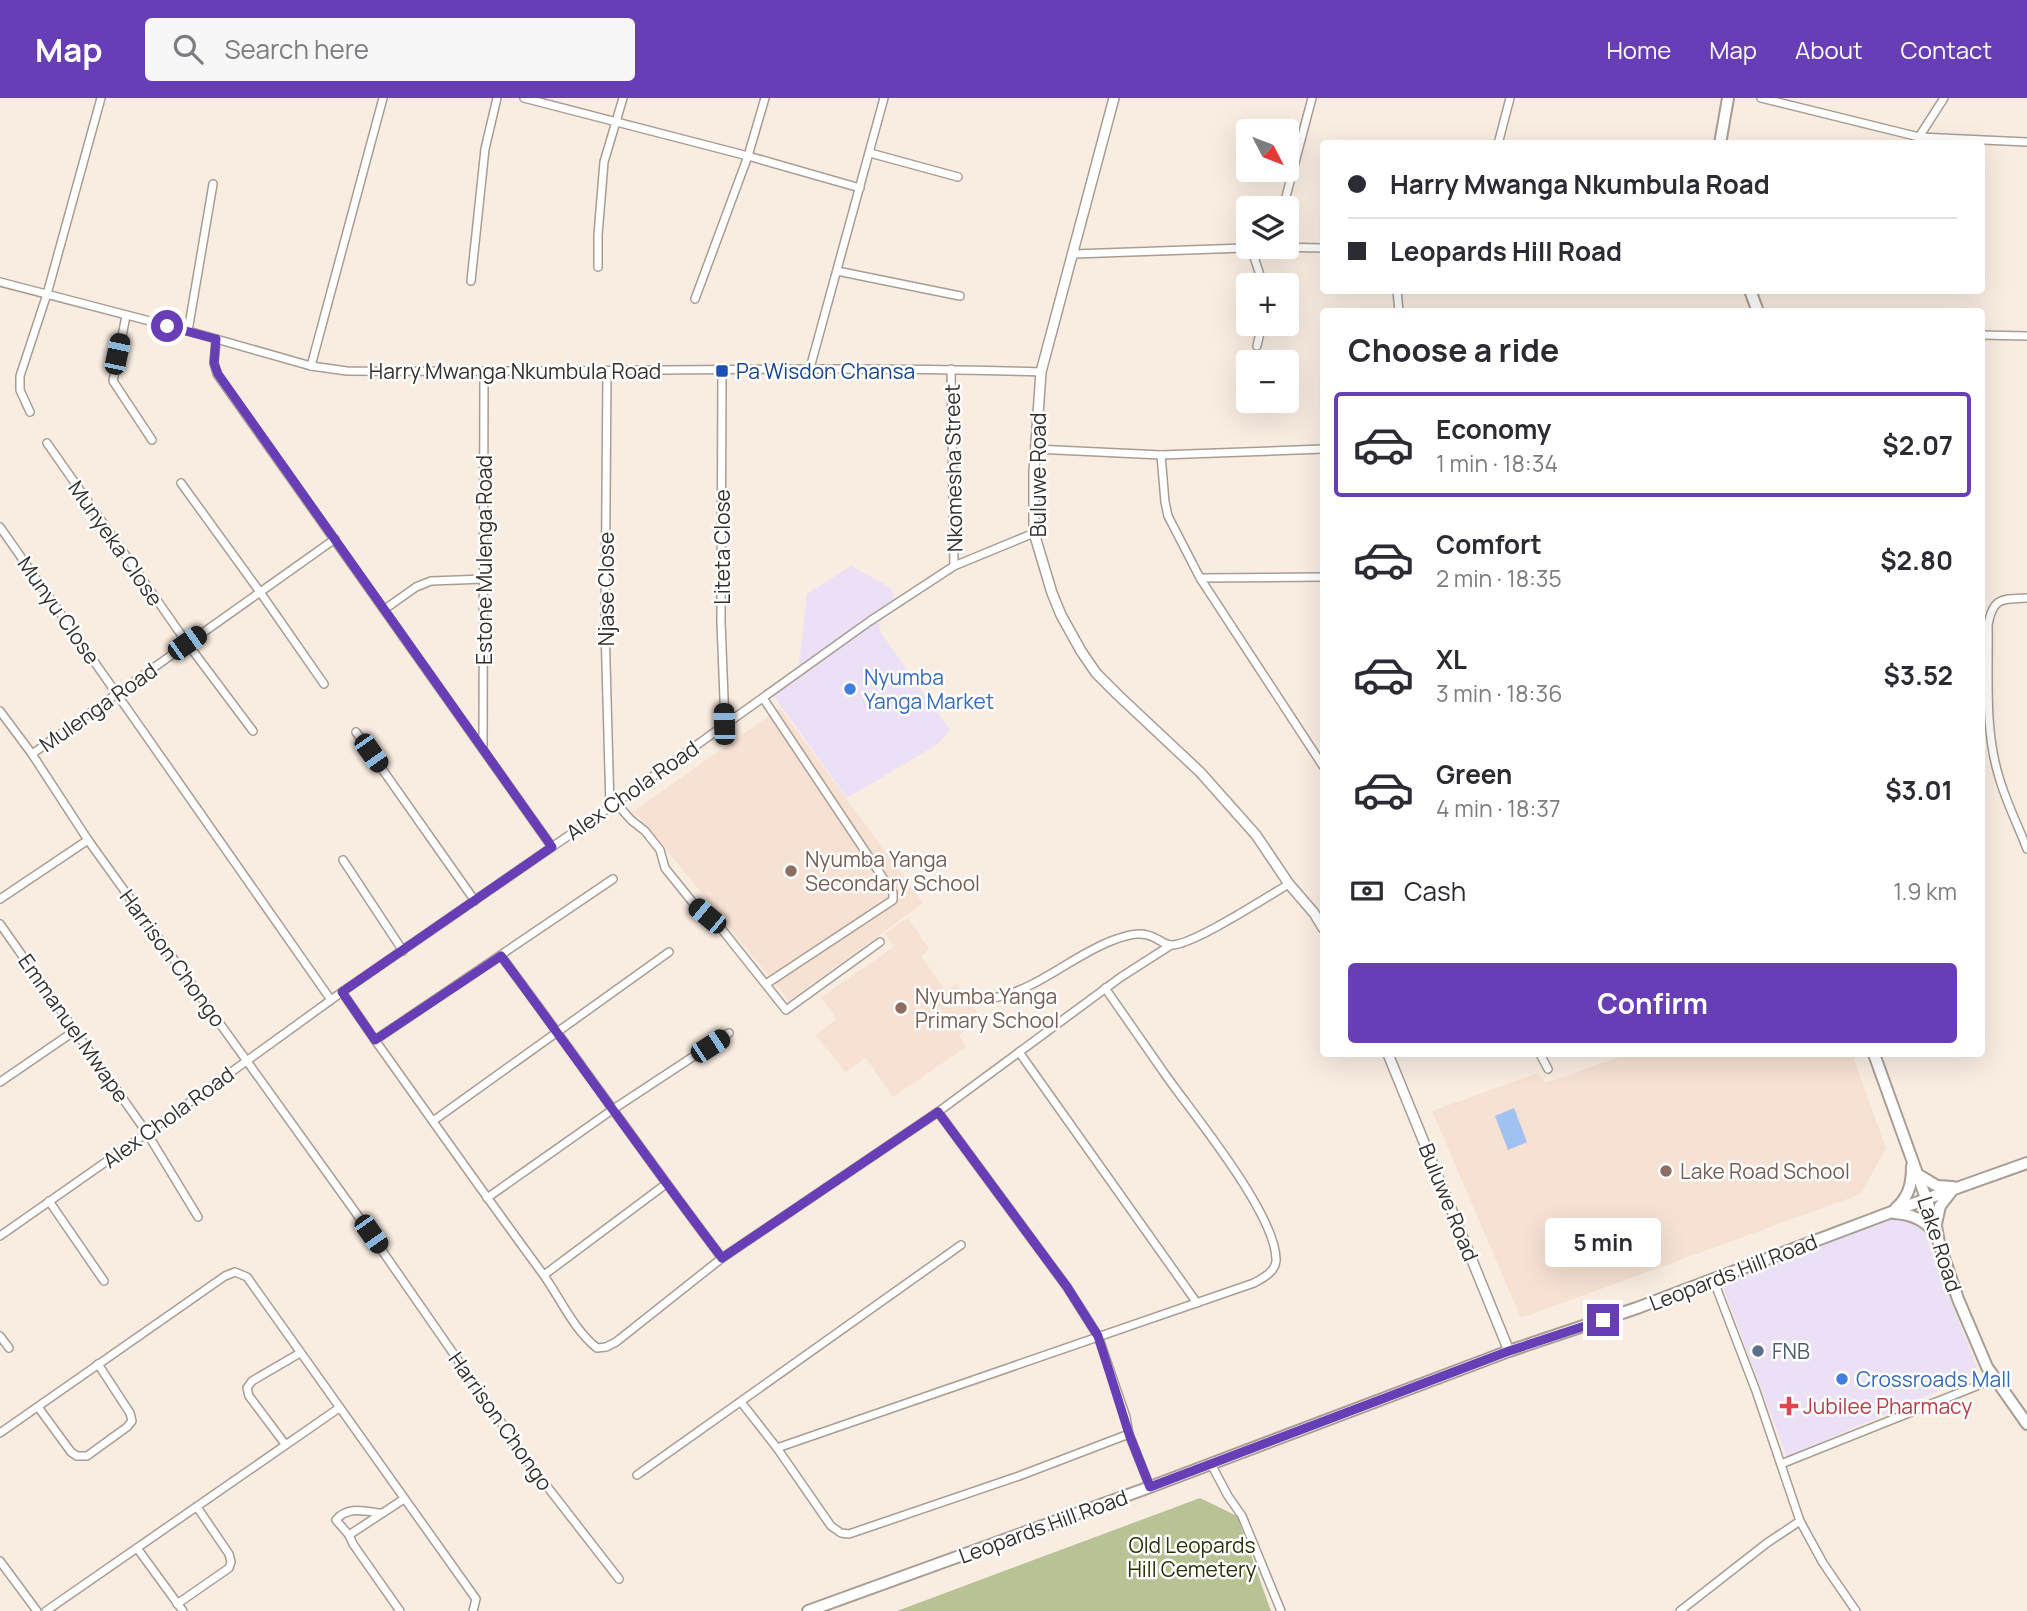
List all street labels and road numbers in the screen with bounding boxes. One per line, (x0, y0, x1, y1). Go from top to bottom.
street label: Harry Mwanga Nkumbula Road (369, 357, 661, 385)
street label: Nkomesha Street (938, 384, 968, 552)
street label: Buluwe Road (1024, 413, 1052, 537)
street label: Estone Mulenga Road (470, 455, 498, 665)
street label: Munyeka Close (62, 475, 170, 611)
street label: Liteta Close (708, 489, 736, 605)
street label: Njase Close (592, 532, 620, 646)
street label: Munyu Close (12, 551, 106, 669)
street label: Mulenga Road (34, 656, 162, 758)
street label: Alex Chola Road (560, 734, 704, 846)
street label: Harrison Chongo (114, 884, 232, 1032)
street label: Emmanuel Mwape (12, 948, 136, 1108)
street label: Alex Chola Road (97, 1060, 239, 1174)
street label: Buluwe Road (1413, 1139, 1485, 1265)
street label: Lake Road (1911, 1193, 1969, 1295)
street label: Leopards Hill Road (1645, 1227, 1821, 1317)
street label: Harrison Chongo (443, 1346, 559, 1496)
street label: Leopards Hill Road (955, 1482, 1131, 1570)

